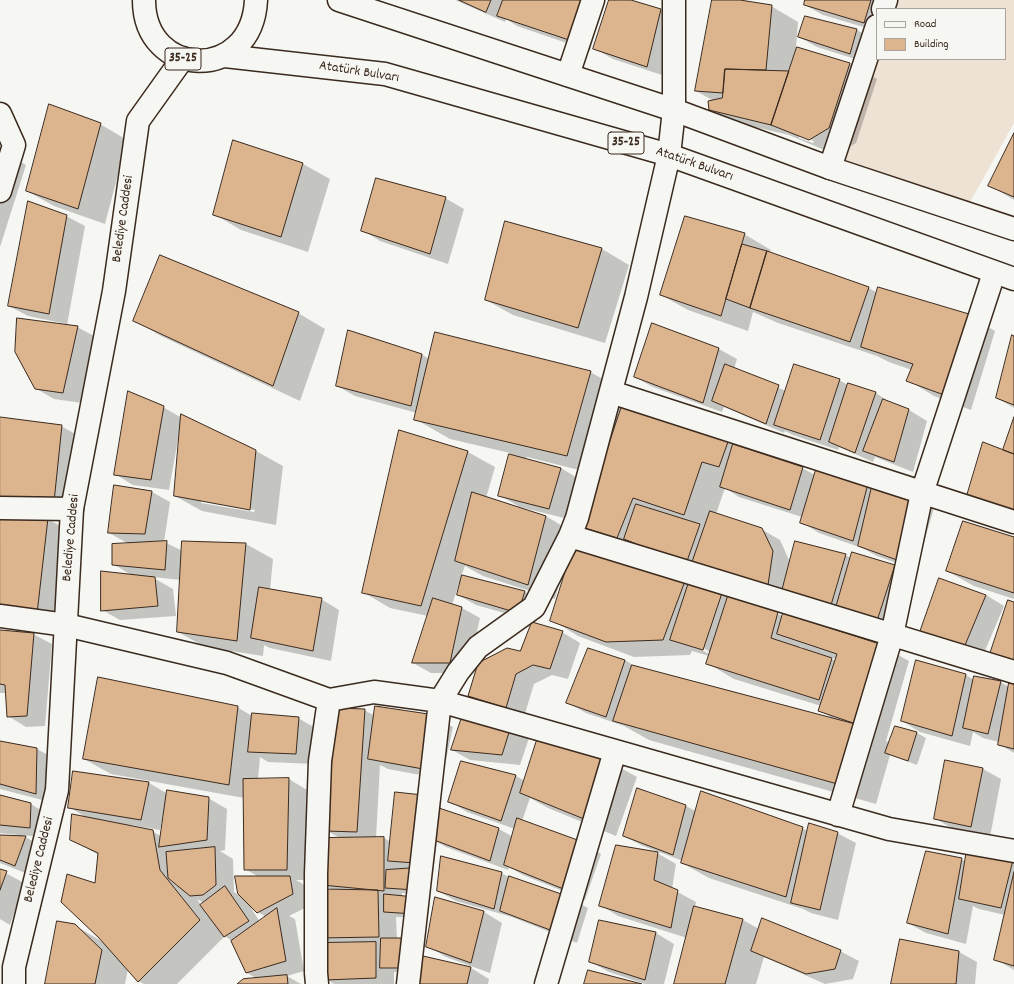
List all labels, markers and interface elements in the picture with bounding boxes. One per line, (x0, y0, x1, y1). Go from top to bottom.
legend (876, 8, 1006, 60)
text: Road (914, 16, 936, 33)
text: Building (914, 36, 949, 53)
road number: 35-25 (165, 48, 201, 70)
street label: Atatürk Bulvarı (318, 58, 400, 88)
road number: 35-25 (608, 132, 644, 154)
street label: Atatürk Bulvarı (653, 144, 735, 186)
street label: Belediye Caddesi (110, 174, 138, 264)
street label: Belediye Caddesi (60, 494, 84, 582)
street label: Belediye Caddesi (21, 815, 59, 905)

